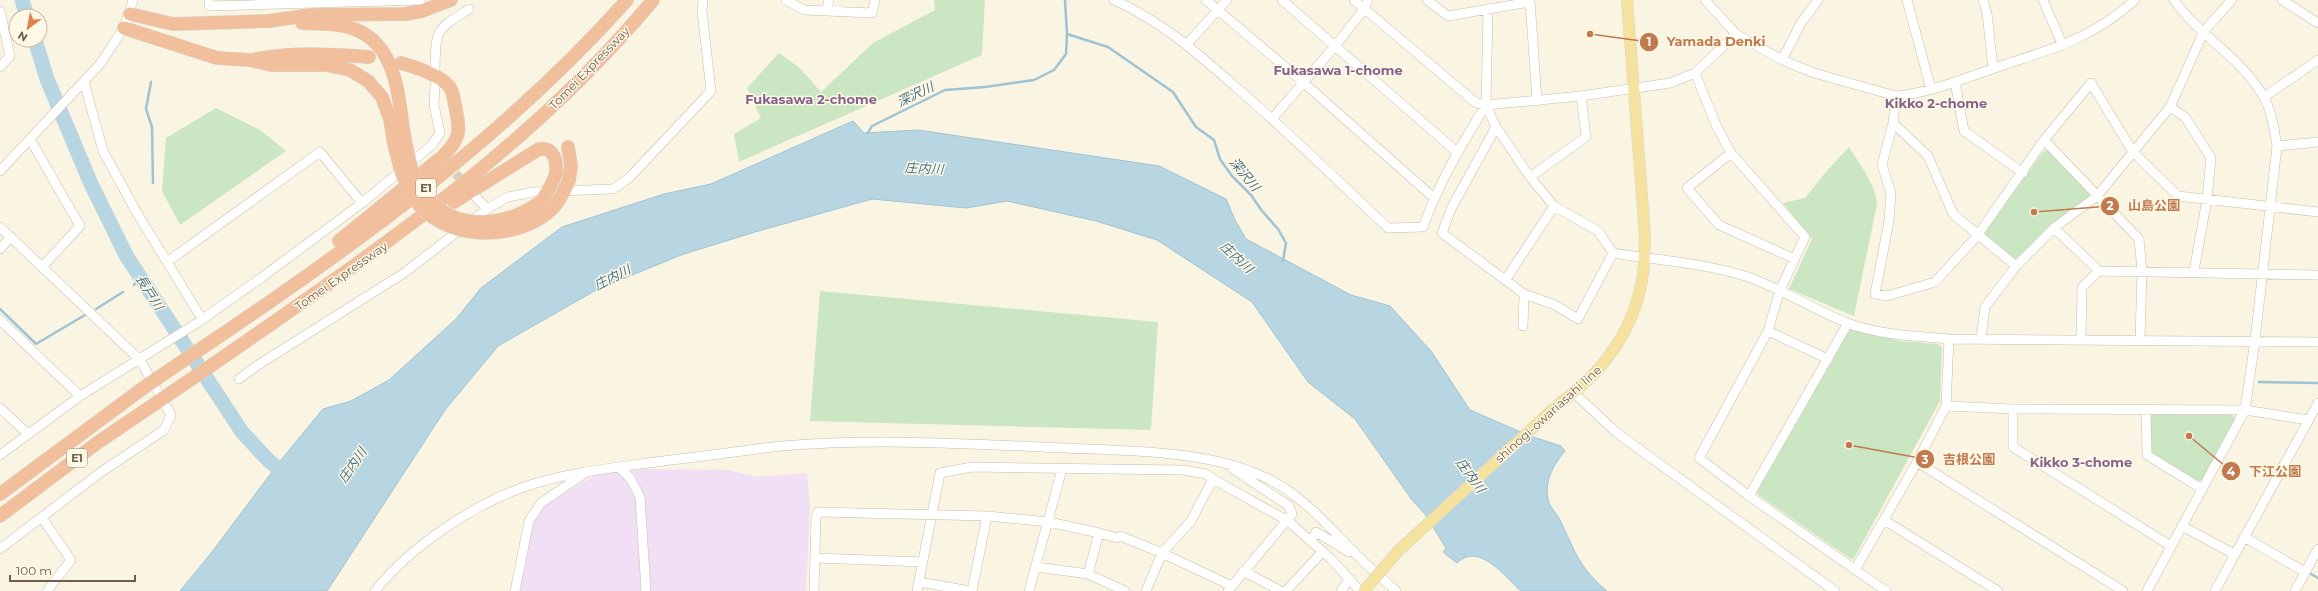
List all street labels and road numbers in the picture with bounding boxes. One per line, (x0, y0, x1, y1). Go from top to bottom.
street label: Tomei Expressway (546, 23, 633, 113)
road number: E1 (416, 179, 436, 197)
street label: Tomei Expressway (292, 238, 391, 314)
street label: shinogi-owariasahi line (1492, 362, 1604, 466)
road number: E1 (67, 449, 87, 467)

